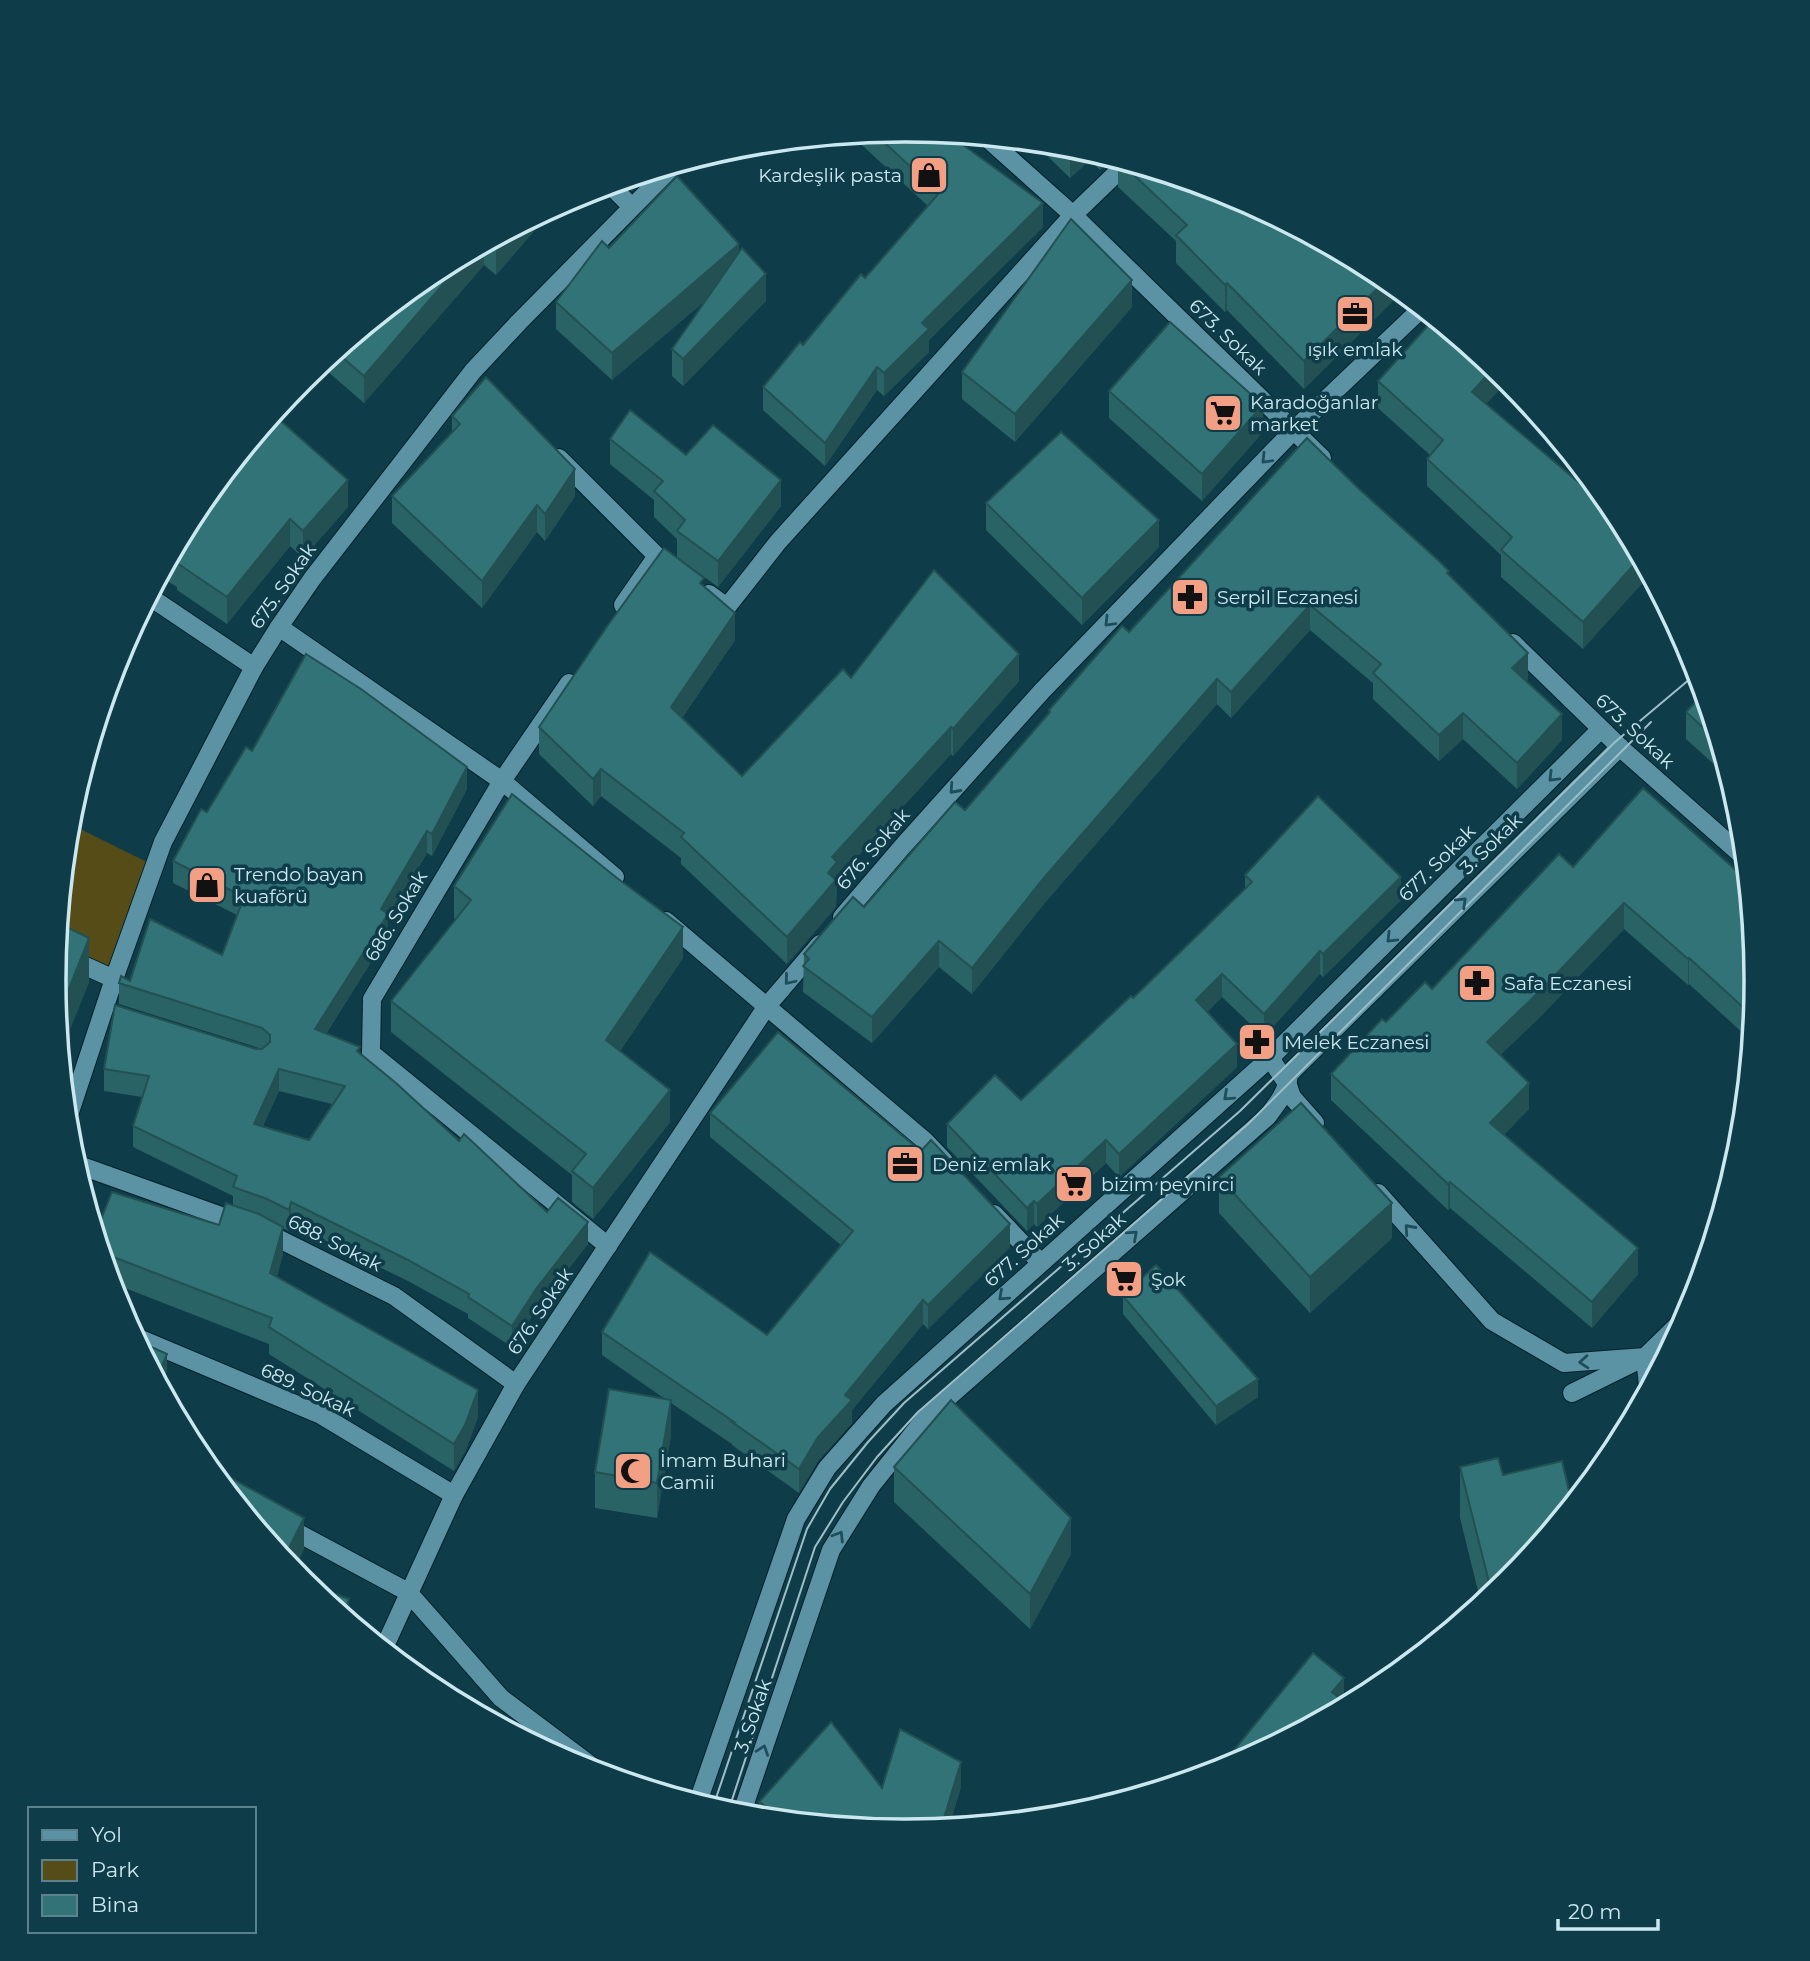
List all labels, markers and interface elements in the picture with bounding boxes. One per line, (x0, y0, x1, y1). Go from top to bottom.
shop icon: Kardeşlik pasta (908, 154, 950, 196)
place label: Kardeşlik pasta (758, 164, 902, 187)
office icon: ışık emlak (1334, 293, 1376, 335)
street label: 673. Sokak (1184, 294, 1272, 380)
place label: ışık emlak (1307, 338, 1403, 361)
place label: Karadoğanlar market (1250, 391, 1378, 436)
supermarket icon: Karadoğanlar market (1202, 392, 1244, 434)
one-way arrow (1262, 450, 1275, 463)
street label: 675. Sokak (245, 538, 321, 633)
pharmacy icon: Serpil Eczanesi (1169, 576, 1211, 618)
place label: Serpil Eczanesi (1217, 586, 1358, 609)
one-way arrow (1104, 614, 1117, 627)
street label: 673. Sokak (1591, 689, 1680, 774)
one-way arrow (1548, 769, 1561, 782)
one-way arrow (950, 781, 962, 794)
street label: 676. Sokak (831, 803, 915, 894)
street label: 3. Sokak (1455, 809, 1527, 879)
street label: 677. Sokak (1394, 819, 1481, 906)
place label: Trendo bayan kuaförü (234, 863, 364, 908)
shop icon: Trendo bayan kuaförü (186, 864, 228, 906)
street label: 686. Sokak (360, 866, 432, 966)
one-way arrow (1454, 897, 1467, 910)
one-way arrow (1387, 929, 1400, 942)
pharmacy icon: Safa Eczanesi (1456, 962, 1498, 1004)
one-way arrow (785, 971, 797, 984)
place label: Safa Eczanesi (1504, 972, 1632, 995)
pharmacy icon: Melek Eczanesi (1236, 1021, 1278, 1063)
place label: Melek Eczanesi (1284, 1031, 1429, 1054)
one-way arrow (1223, 1088, 1236, 1100)
office icon: Deniz emlak (884, 1143, 926, 1185)
place label: Deniz emlak (932, 1153, 1052, 1176)
supermarket icon: bizim peynirci (1053, 1163, 1095, 1205)
place label: bizim peynirci (1101, 1173, 1234, 1196)
street label: 3. Sokak (1058, 1207, 1131, 1276)
street label: 677. Sokak (979, 1208, 1069, 1292)
street label: 688. Sokak (284, 1210, 386, 1277)
one-way arrow (1405, 1224, 1418, 1237)
one-way arrow (1125, 1231, 1138, 1243)
supermarket icon: Şok (1103, 1258, 1145, 1300)
street label: 676. Sokak (502, 1262, 578, 1359)
place label: Şok (1151, 1268, 1187, 1291)
one-way arrow (999, 1288, 1012, 1301)
one-way arrow (1578, 1354, 1589, 1369)
street label: 689. Sokak (257, 1358, 359, 1422)
place label: İmam Buhari Camii (660, 1449, 786, 1494)
mosque icon: İmam Buhari Camii (612, 1450, 654, 1492)
one-way arrow (831, 1531, 844, 1544)
street label: 3. Sokak (730, 1675, 777, 1756)
one-way arrow (755, 1745, 769, 1757)
legend (28, 1807, 256, 1933)
text: Yol (91, 1822, 122, 1847)
text: Park (91, 1857, 139, 1882)
scale bar (1558, 1888, 1658, 1932)
text: Bina (91, 1892, 139, 1917)
text: 20 m (1568, 1899, 1622, 1924)

